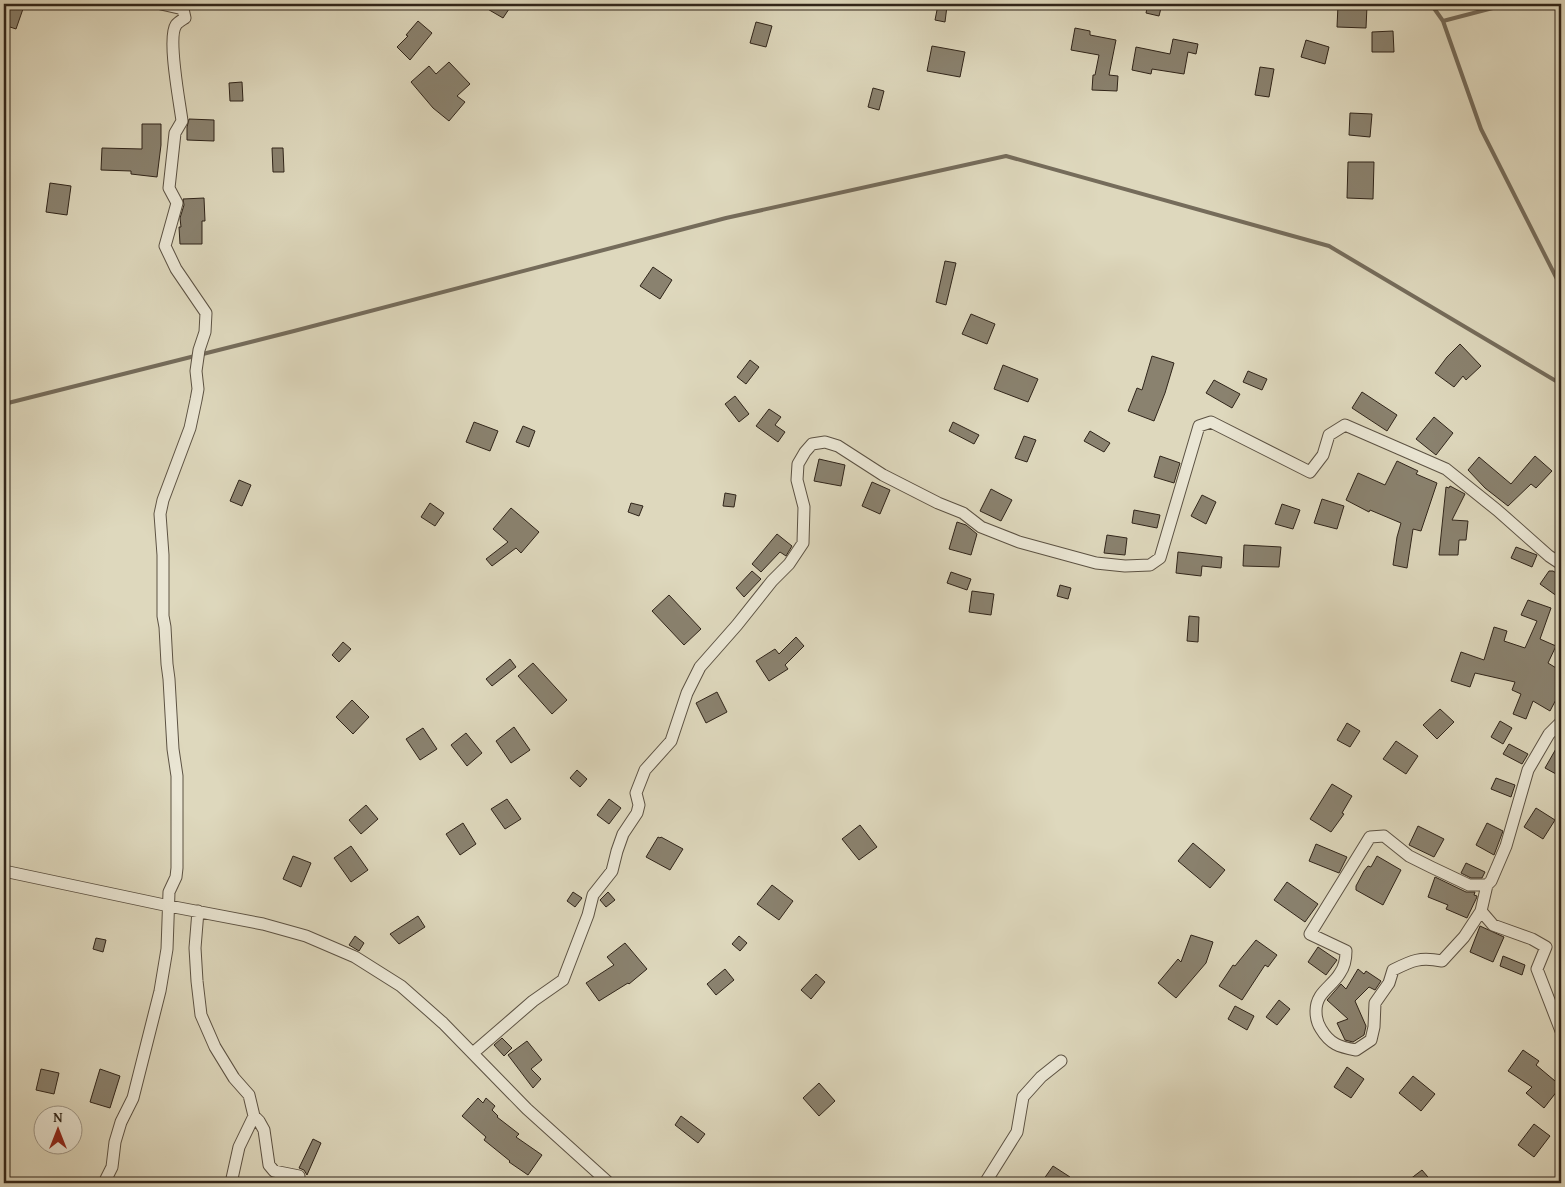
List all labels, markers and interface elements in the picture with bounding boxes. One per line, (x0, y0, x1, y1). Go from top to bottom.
north arrow (32, 1104, 82, 1154)
text: N (53, 1107, 63, 1127)

